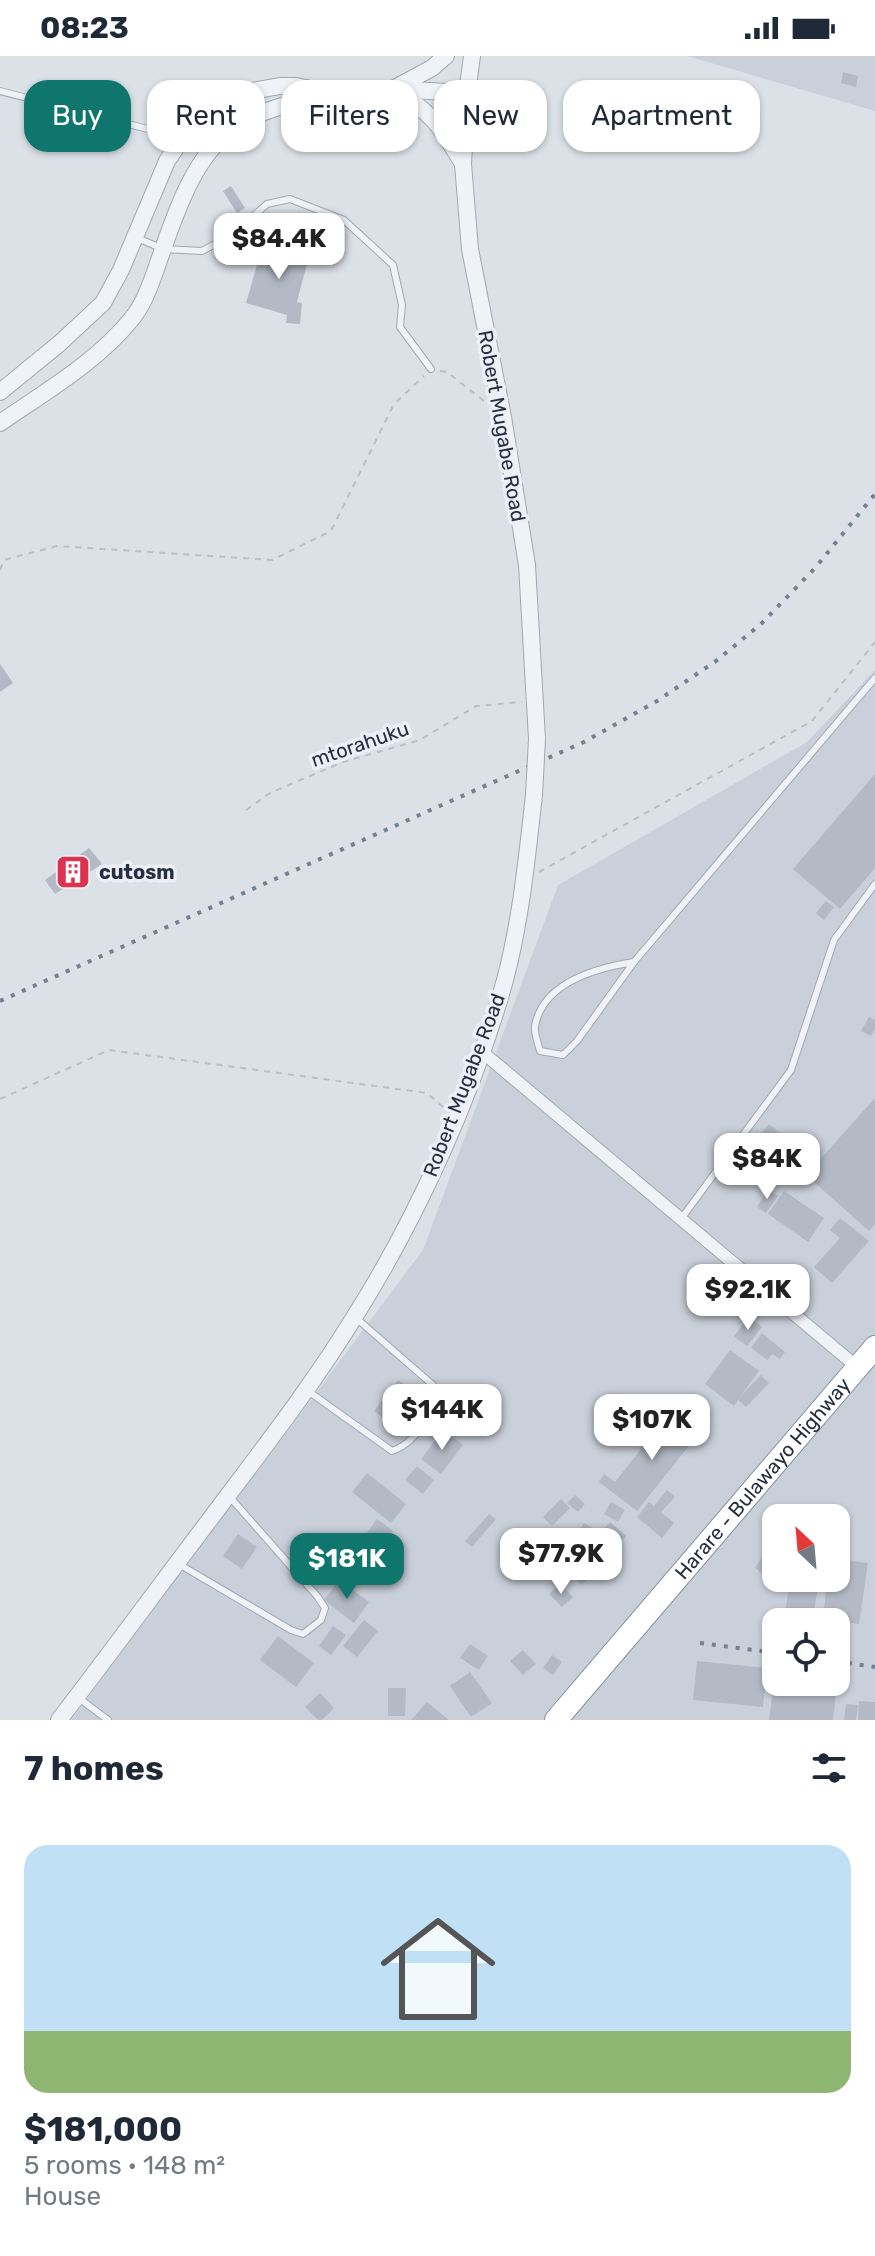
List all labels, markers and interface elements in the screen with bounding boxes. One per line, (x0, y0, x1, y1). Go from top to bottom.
text: 08:23 (40, 10, 129, 46)
chip: Buy (24, 80, 131, 152)
chip: Rent (147, 80, 265, 152)
chip: Filters (281, 80, 418, 152)
chip: New (434, 80, 547, 152)
chip: Apartment (563, 80, 760, 152)
pin: $84.4K (214, 213, 344, 281)
text: $84.4K (232, 223, 326, 254)
street label: Robert Mugabe Road (473, 328, 531, 524)
street label: mtorahuku (308, 716, 412, 772)
building icon: cutosm (54, 853, 92, 891)
place label: cutosm (99, 860, 175, 884)
street label: Robert Mugabe Road (418, 990, 510, 1180)
pin: $84K (720, 1133, 814, 1201)
text: $84K (732, 1143, 802, 1174)
pin: $92.1K (683, 1264, 813, 1332)
text: $92.1K (705, 1274, 791, 1305)
street label: Harare - Bulawayo Highway (670, 1373, 856, 1584)
pin: $144K (386, 1384, 498, 1452)
text: $144K (400, 1394, 484, 1425)
pin: $107K (596, 1394, 708, 1462)
text: $107K (612, 1404, 692, 1435)
north arrow (762, 1504, 850, 1592)
map controls (762, 1504, 850, 1696)
pin: $77.9K (496, 1528, 626, 1596)
pin: $181K (291, 1533, 403, 1601)
text: $77.9K (518, 1538, 604, 1569)
text: $181K (308, 1543, 386, 1574)
button: locate (762, 1608, 850, 1696)
icon: filters (807, 1746, 851, 1790)
text: 7 homes (24, 1748, 164, 1789)
icon: home (366, 1897, 510, 2041)
text: $181,000 (24, 2109, 182, 2150)
text: 5 rooms · 148 m² (24, 2150, 225, 2181)
text: House (24, 2181, 101, 2212)

